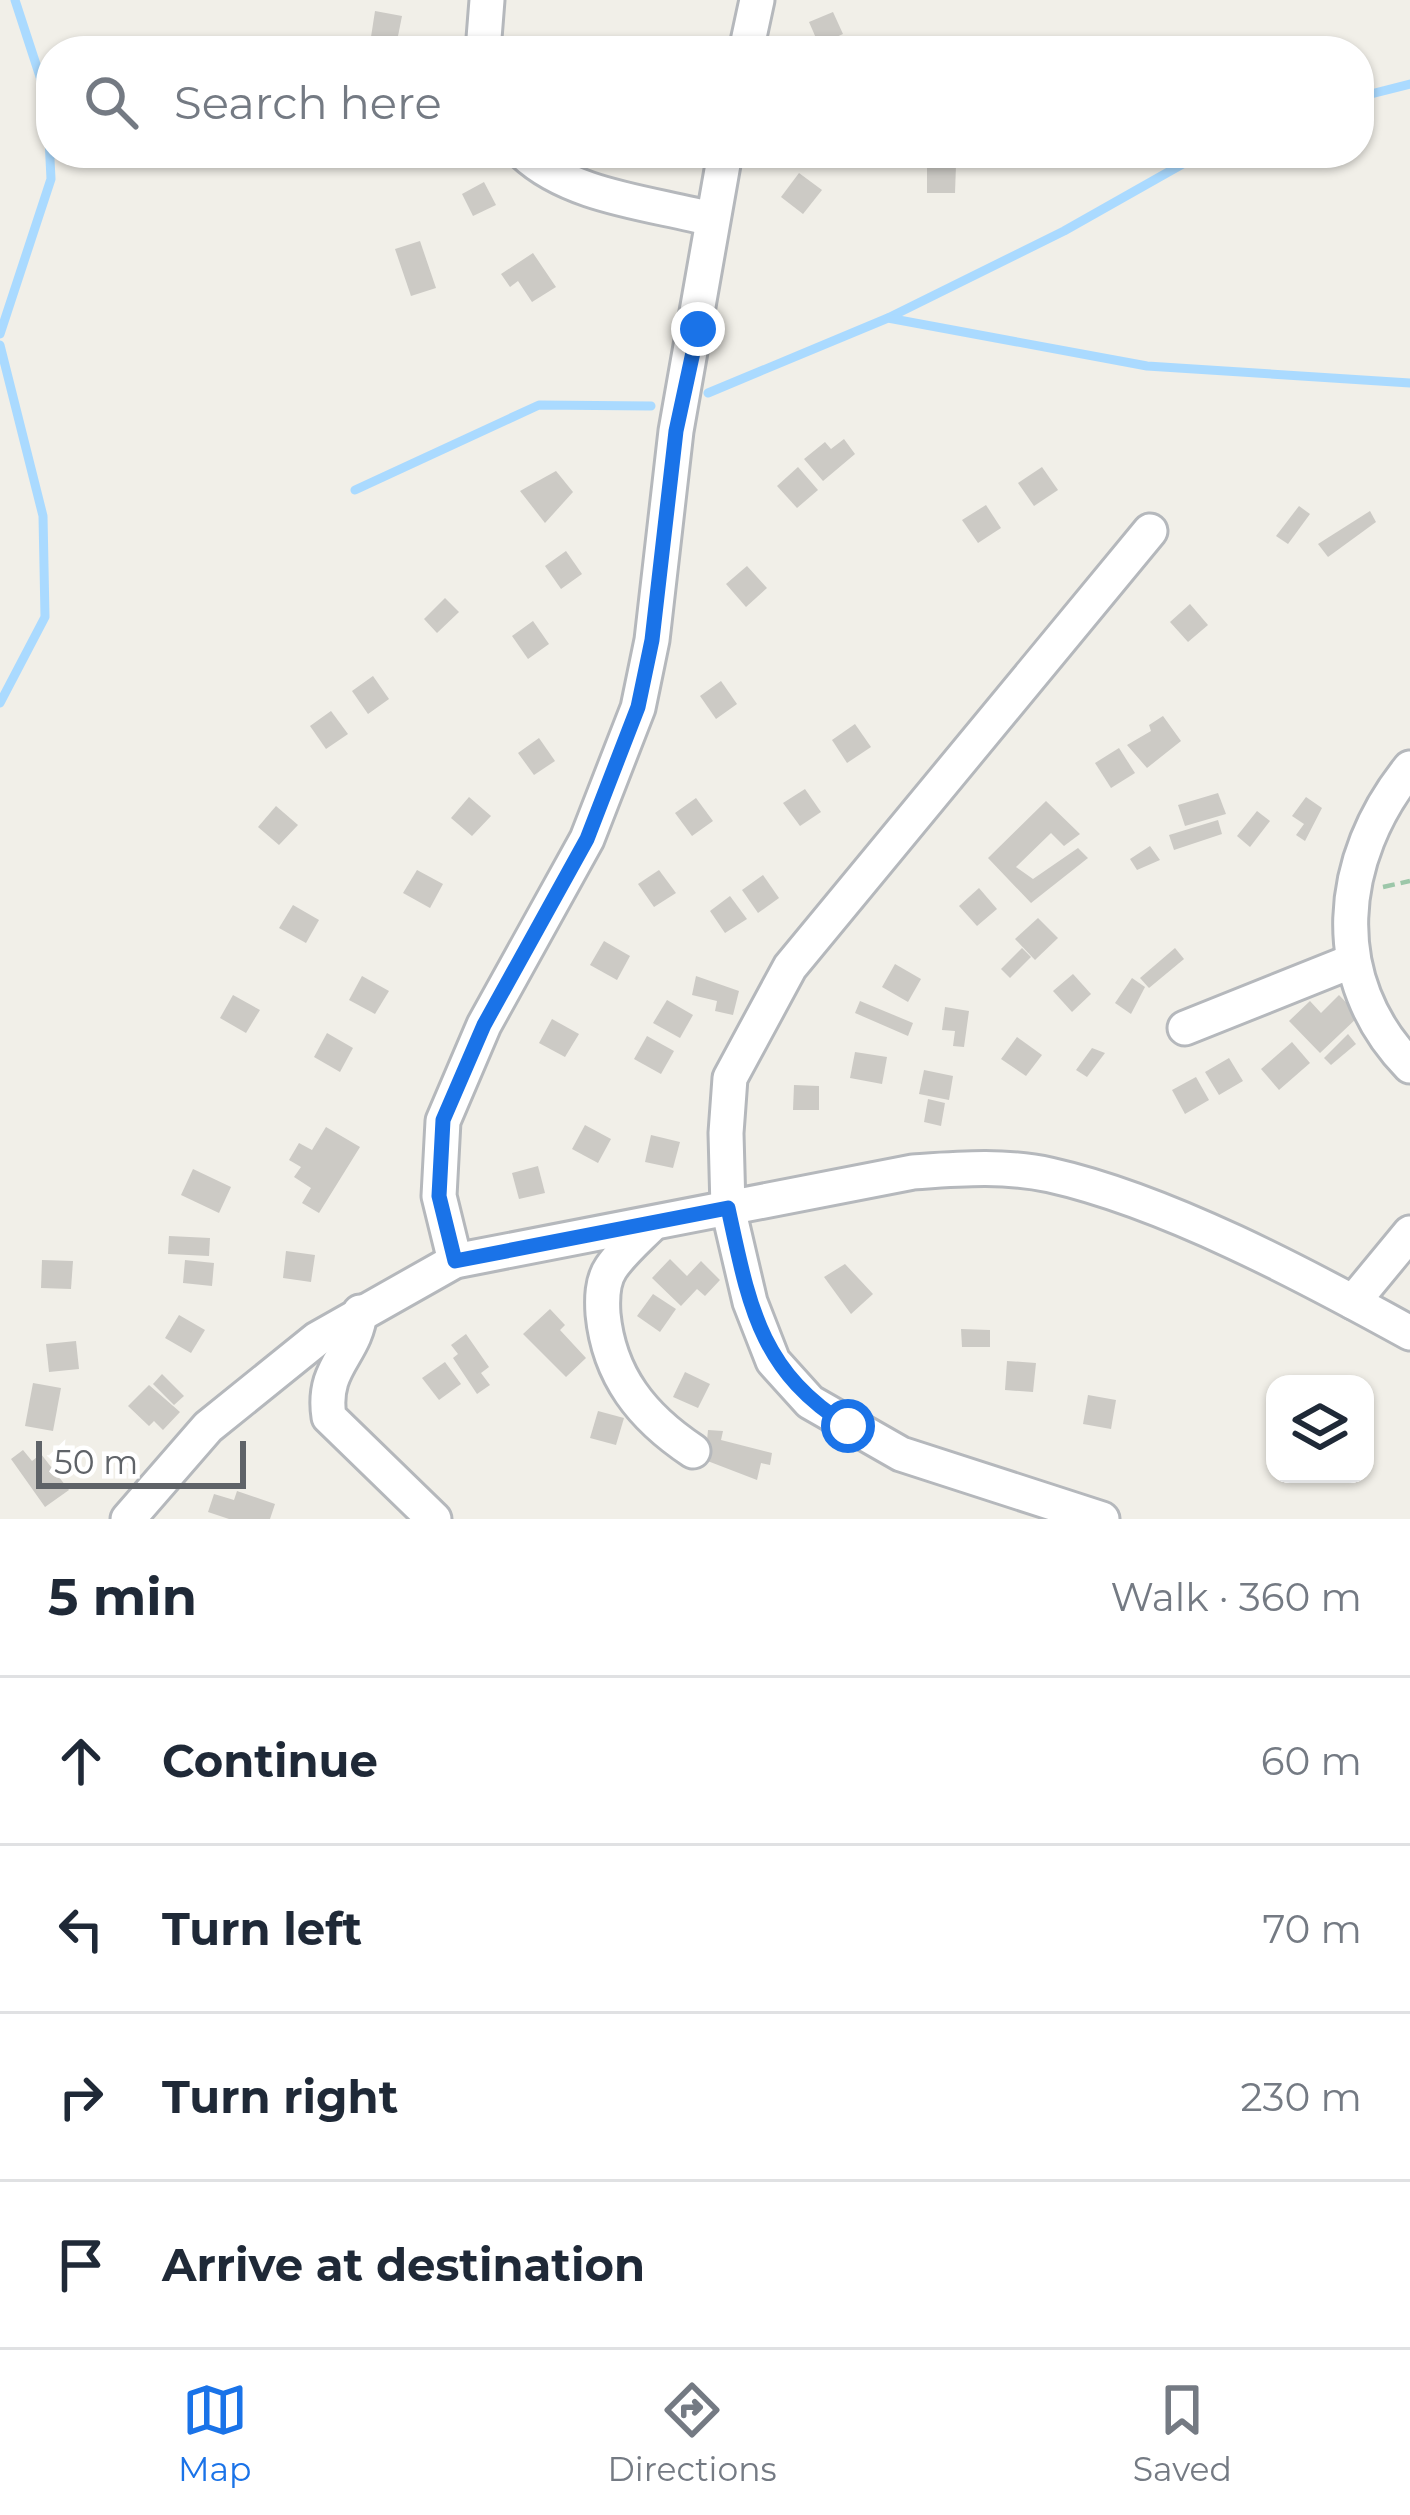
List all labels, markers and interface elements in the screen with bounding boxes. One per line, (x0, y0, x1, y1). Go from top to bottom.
search box (36, 36, 1374, 168)
icon: search (78, 69, 144, 135)
text: Search here (174, 75, 442, 130)
route end (671, 302, 725, 356)
map controls (1266, 1375, 1374, 1483)
button: layers (1266, 1375, 1374, 1483)
route start (821, 1399, 875, 1453)
scale bar (36, 1435, 246, 1488)
text: 50 m (54, 1442, 138, 1482)
text: 5 min (48, 1566, 197, 1628)
text: Walk · 360 m (1111, 1573, 1362, 1621)
icon: ahead (48, 1728, 114, 1794)
text: Continue (162, 1733, 378, 1788)
text: 60 m (1261, 1737, 1362, 1785)
icon: left (48, 1896, 114, 1962)
text: Turn left (162, 1901, 362, 1956)
text: 70 m (1262, 1905, 1362, 1953)
icon: right (48, 2064, 114, 2130)
text: Turn right (162, 2069, 398, 2124)
text: 230 m (1240, 2073, 1362, 2121)
icon: arrive (48, 2232, 114, 2298)
text: Arrive at destination (162, 2237, 645, 2292)
tab: Map (178, 2377, 251, 2489)
tab: Directions (608, 2377, 777, 2489)
tab: Saved (1133, 2377, 1232, 2489)

